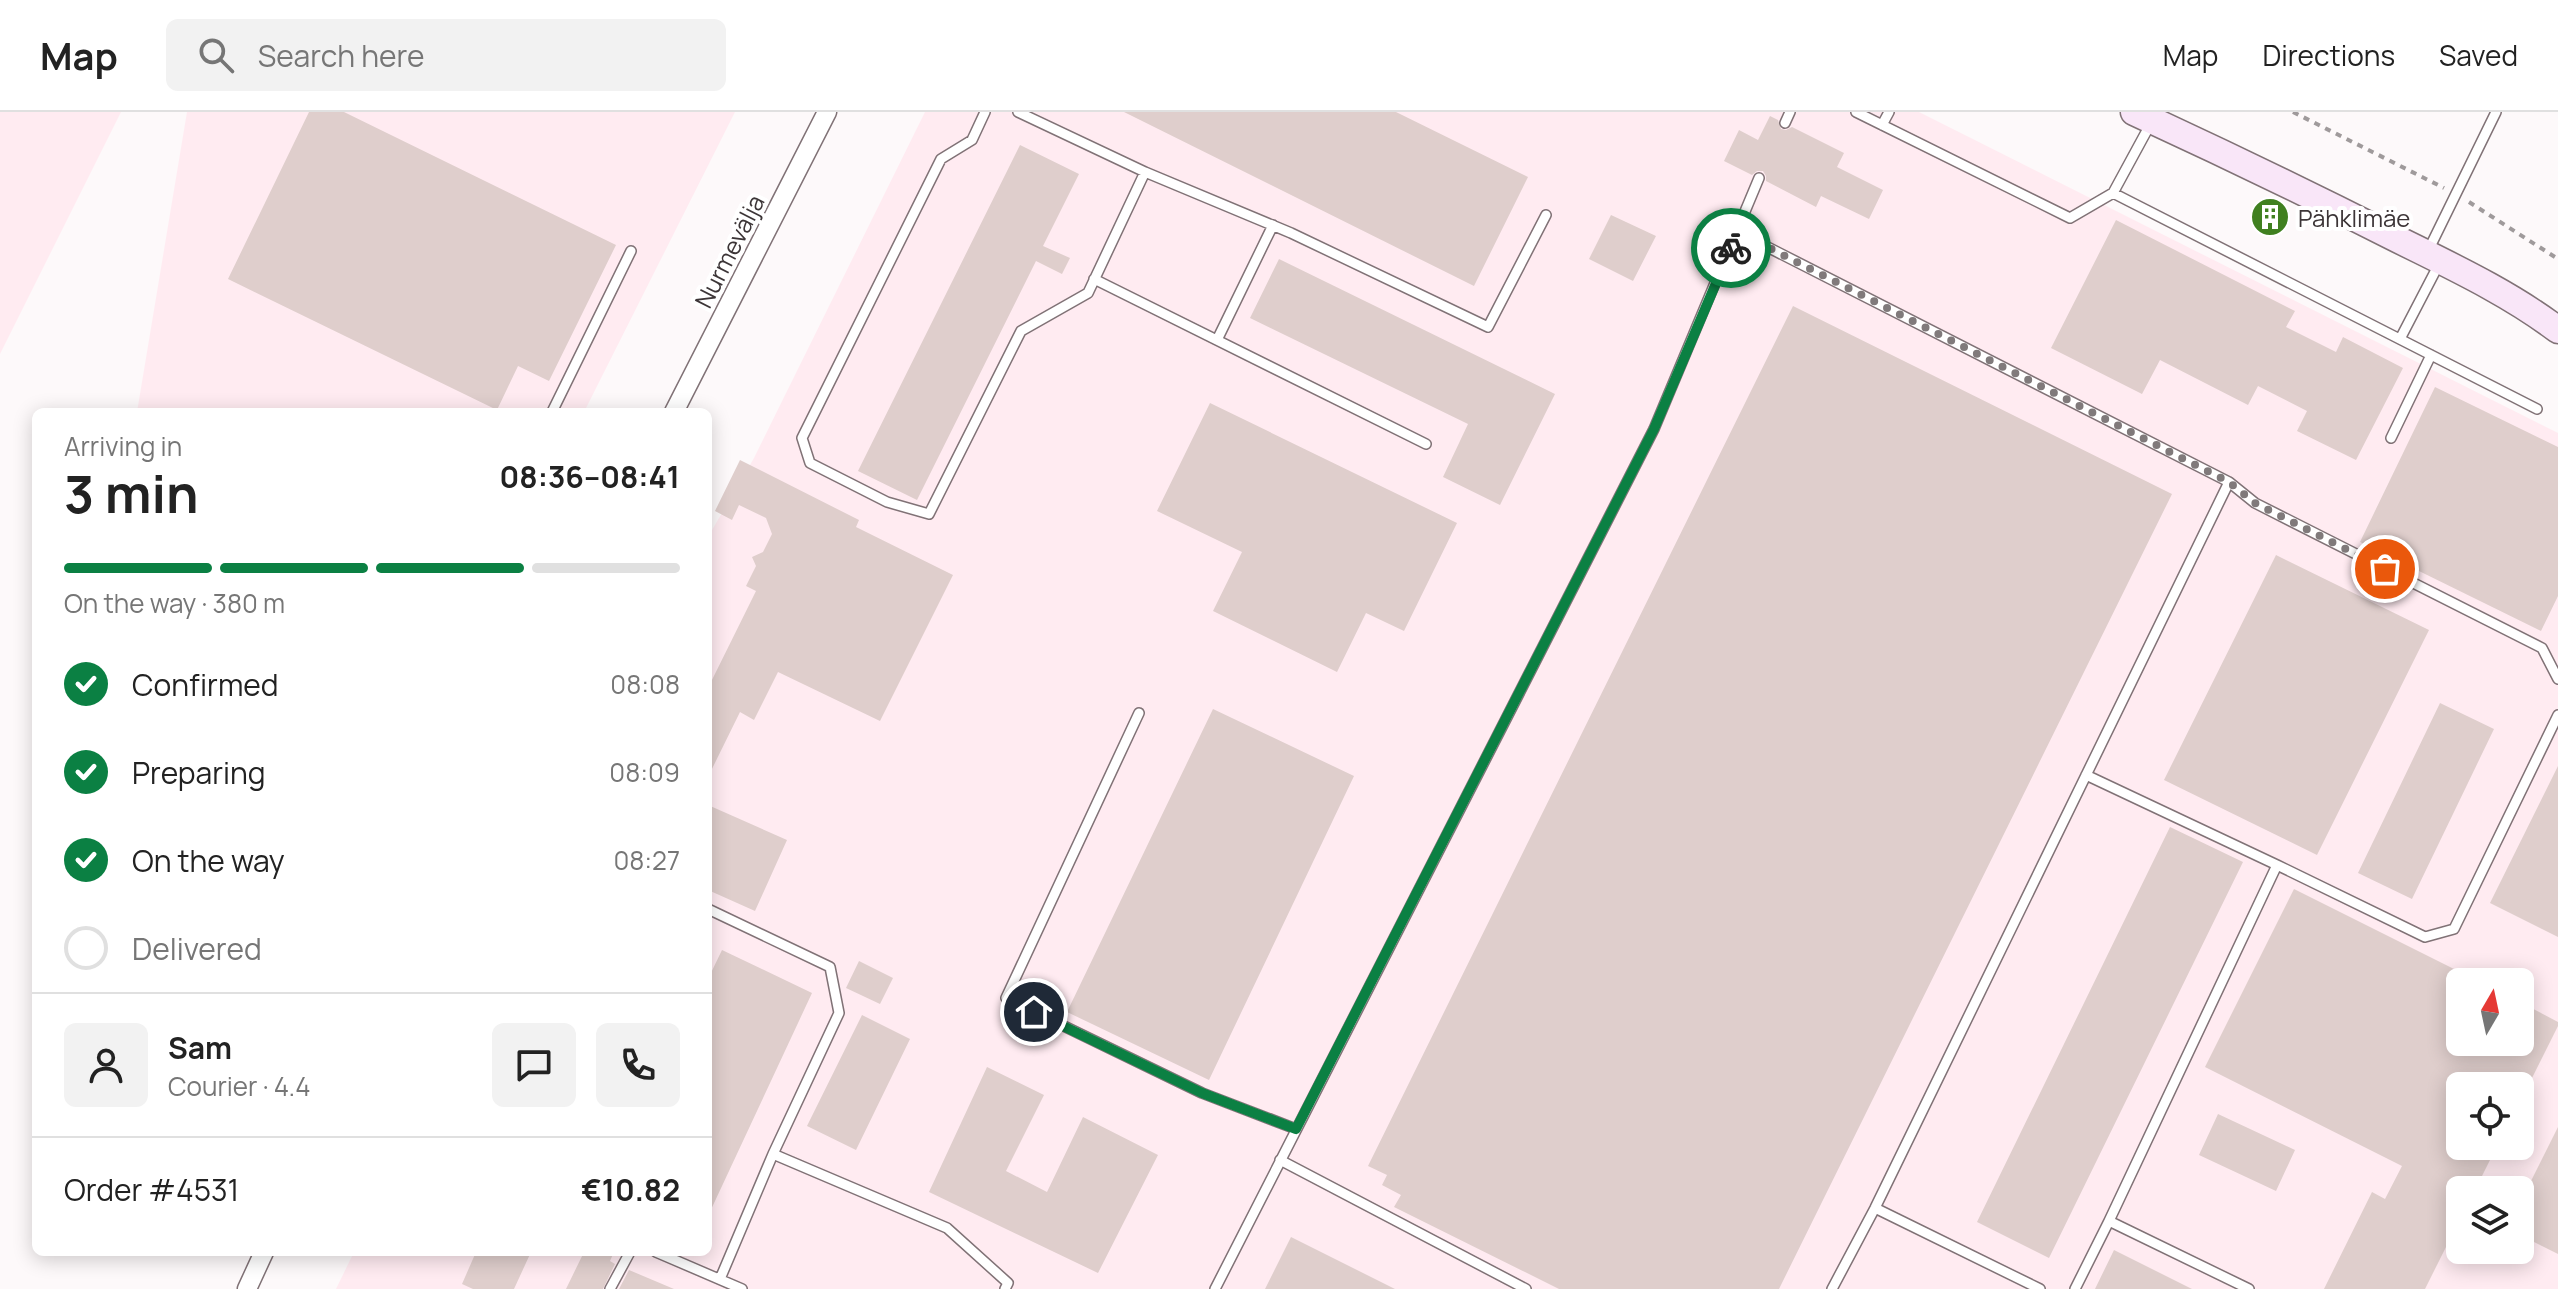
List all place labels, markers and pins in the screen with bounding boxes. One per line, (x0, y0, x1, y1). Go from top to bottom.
building icon: Pähklimäe (2249, 196, 2291, 238)
place label: Pähklimäe (2298, 201, 2410, 234)
pin (2351, 535, 2419, 603)
pin (1000, 978, 1068, 1046)

